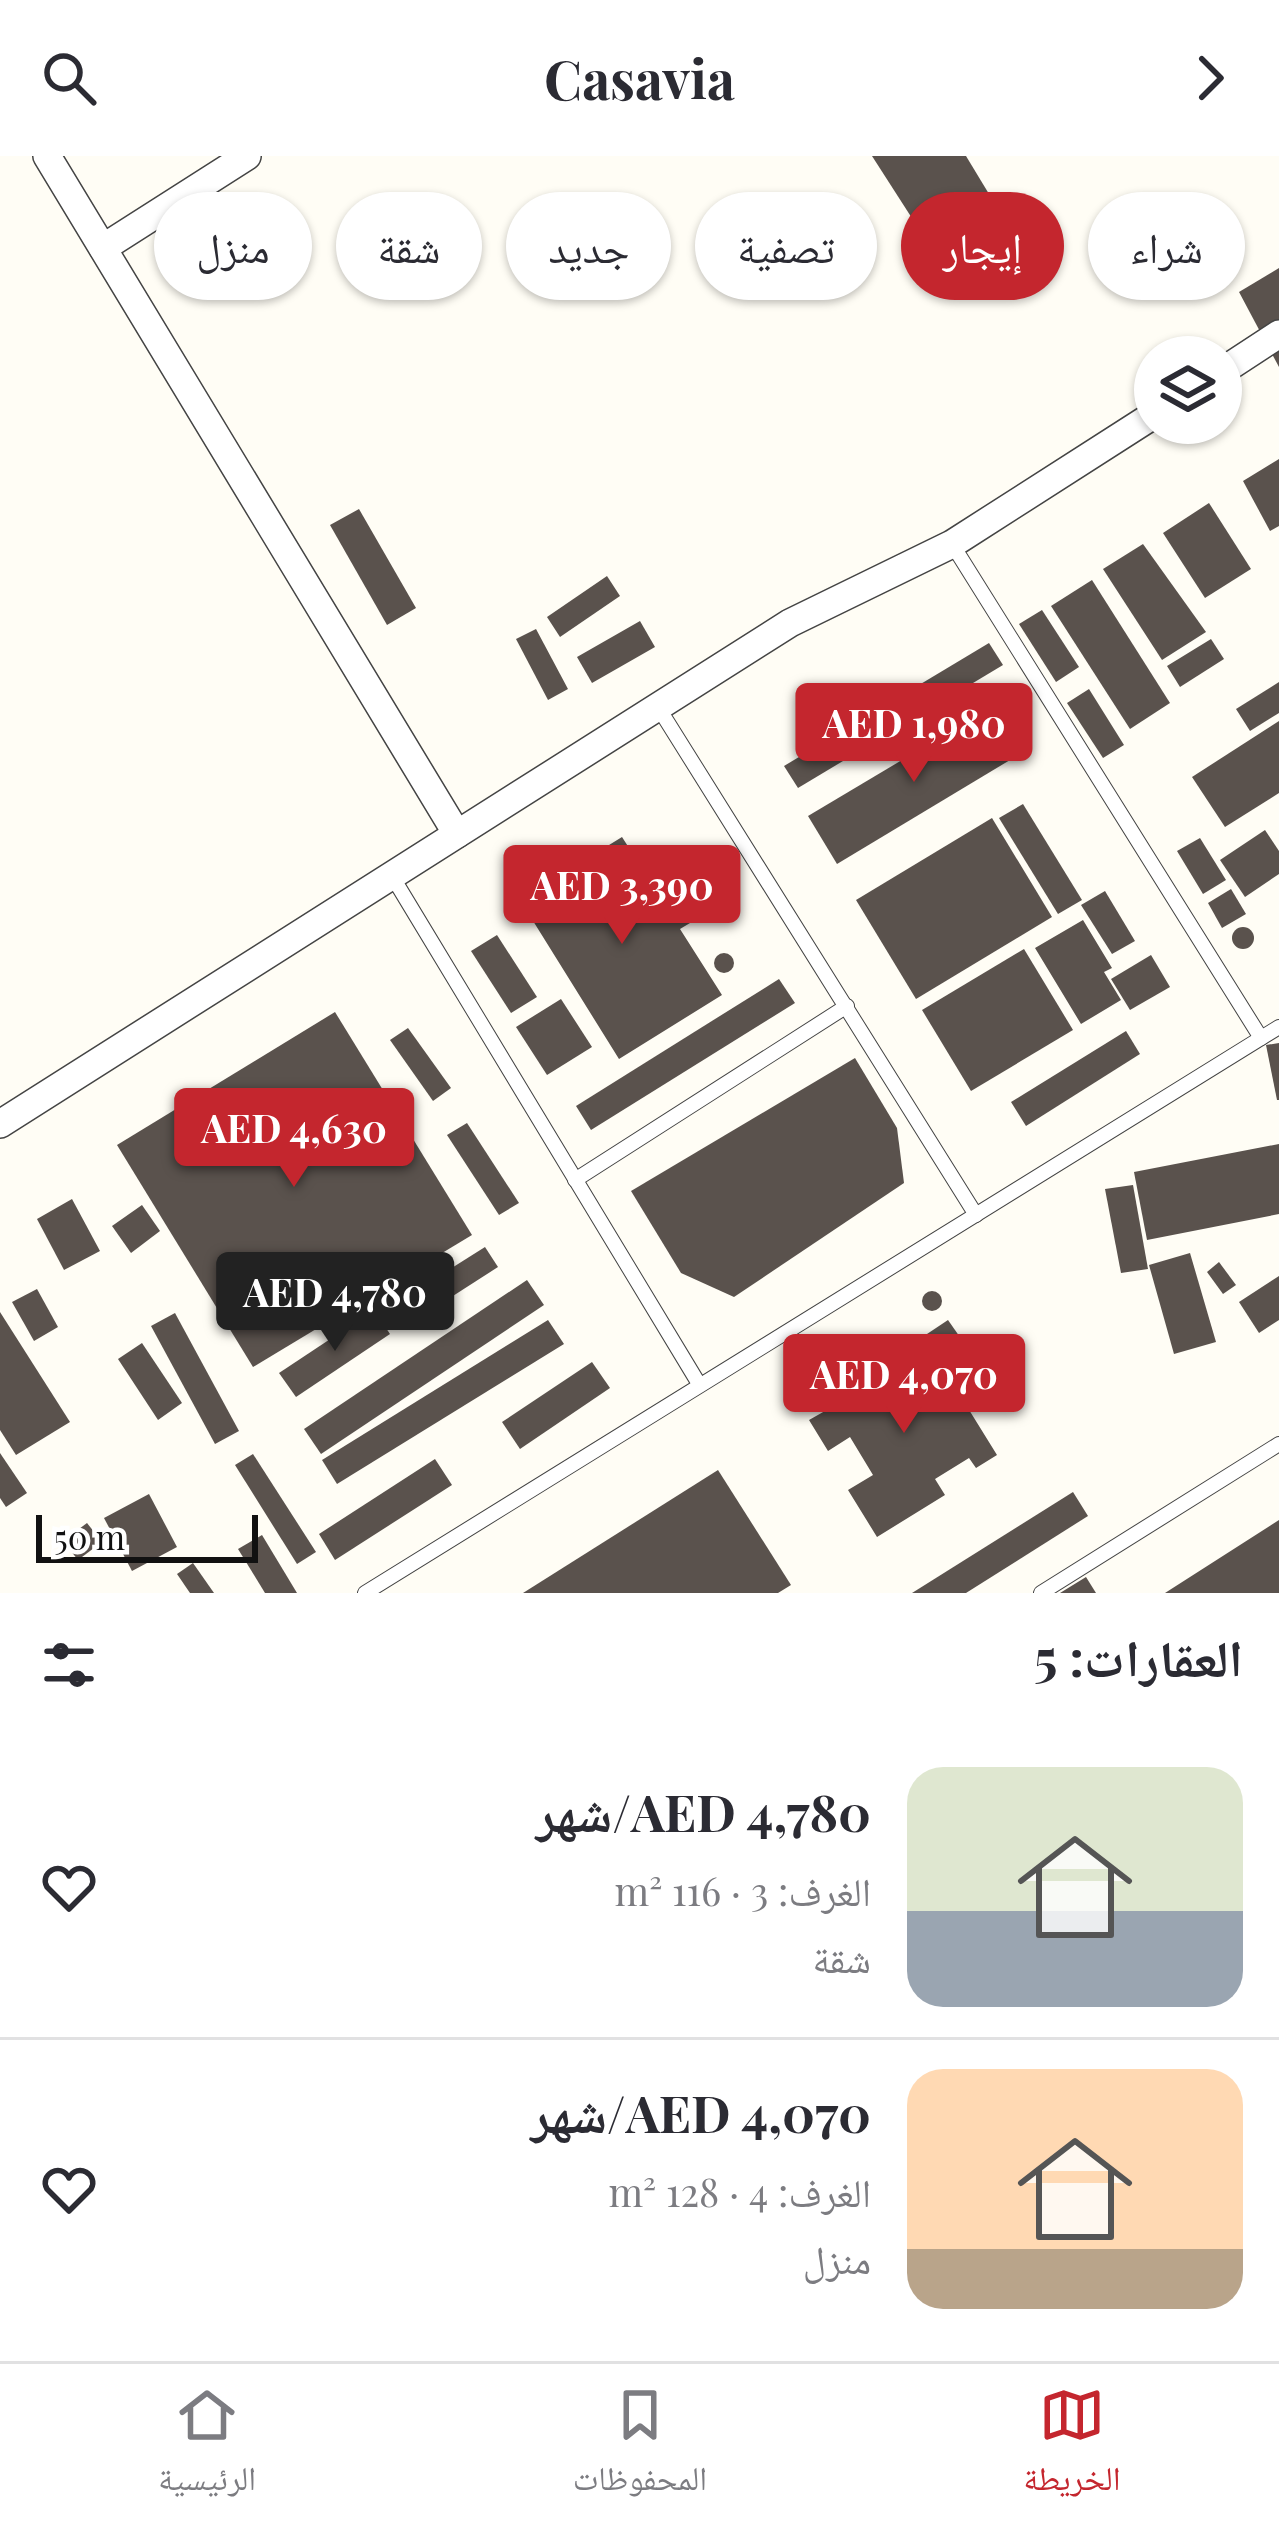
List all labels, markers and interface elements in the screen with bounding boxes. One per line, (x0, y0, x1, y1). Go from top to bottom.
text: Casavia (544, 42, 735, 114)
icon: search (36, 45, 102, 111)
icon: forward (1177, 45, 1243, 111)
chip: منزل (154, 192, 312, 300)
chip: شقة (336, 192, 482, 300)
chip: جديد (506, 192, 671, 300)
chip: تصفية (695, 192, 877, 300)
chip: إيجار (901, 192, 1064, 300)
chip: شراء (1088, 192, 1245, 300)
map controls (1134, 336, 1242, 444)
button: layers (1134, 336, 1242, 444)
pin: AED 1,980 (777, 683, 1051, 785)
text: AED 1,980 (822, 696, 1006, 748)
pin: AED 3,390 (485, 845, 759, 947)
text: AED 3,390 (530, 858, 714, 910)
pin: AED 4,630 (157, 1088, 431, 1190)
text: AED 4,630 (201, 1101, 387, 1153)
pin: AED 4,780 (198, 1252, 472, 1354)
text: AED 4,780 (243, 1265, 427, 1317)
pin: AED 4,070 (767, 1334, 1041, 1436)
text: AED 4,070 (810, 1347, 998, 1399)
scale bar (36, 1509, 258, 1562)
text: 50 m (54, 1514, 125, 1558)
text: العقارات: 5 (1034, 1622, 1243, 1690)
icon: filters (36, 1632, 102, 1698)
text: AED 4,780/شهر (536, 1777, 871, 1845)
icon: home (1003, 1815, 1147, 1959)
icon: heart (36, 1854, 102, 1920)
text: الغرف: 3 · 116 m² (615, 1864, 871, 1916)
text: شقة (813, 1931, 871, 1983)
text: AED 4,070/شهر (531, 2078, 871, 2146)
icon: home (1003, 2117, 1147, 2261)
icon: heart (36, 2156, 102, 2222)
text: الغرف: 4 · 128 m² (608, 2165, 871, 2217)
text: منزل (803, 2232, 871, 2284)
tab: الرئيسية (158, 2382, 256, 2511)
tab: المحفوظات (573, 2382, 707, 2511)
tab: الخريطة (1024, 2382, 1121, 2511)

